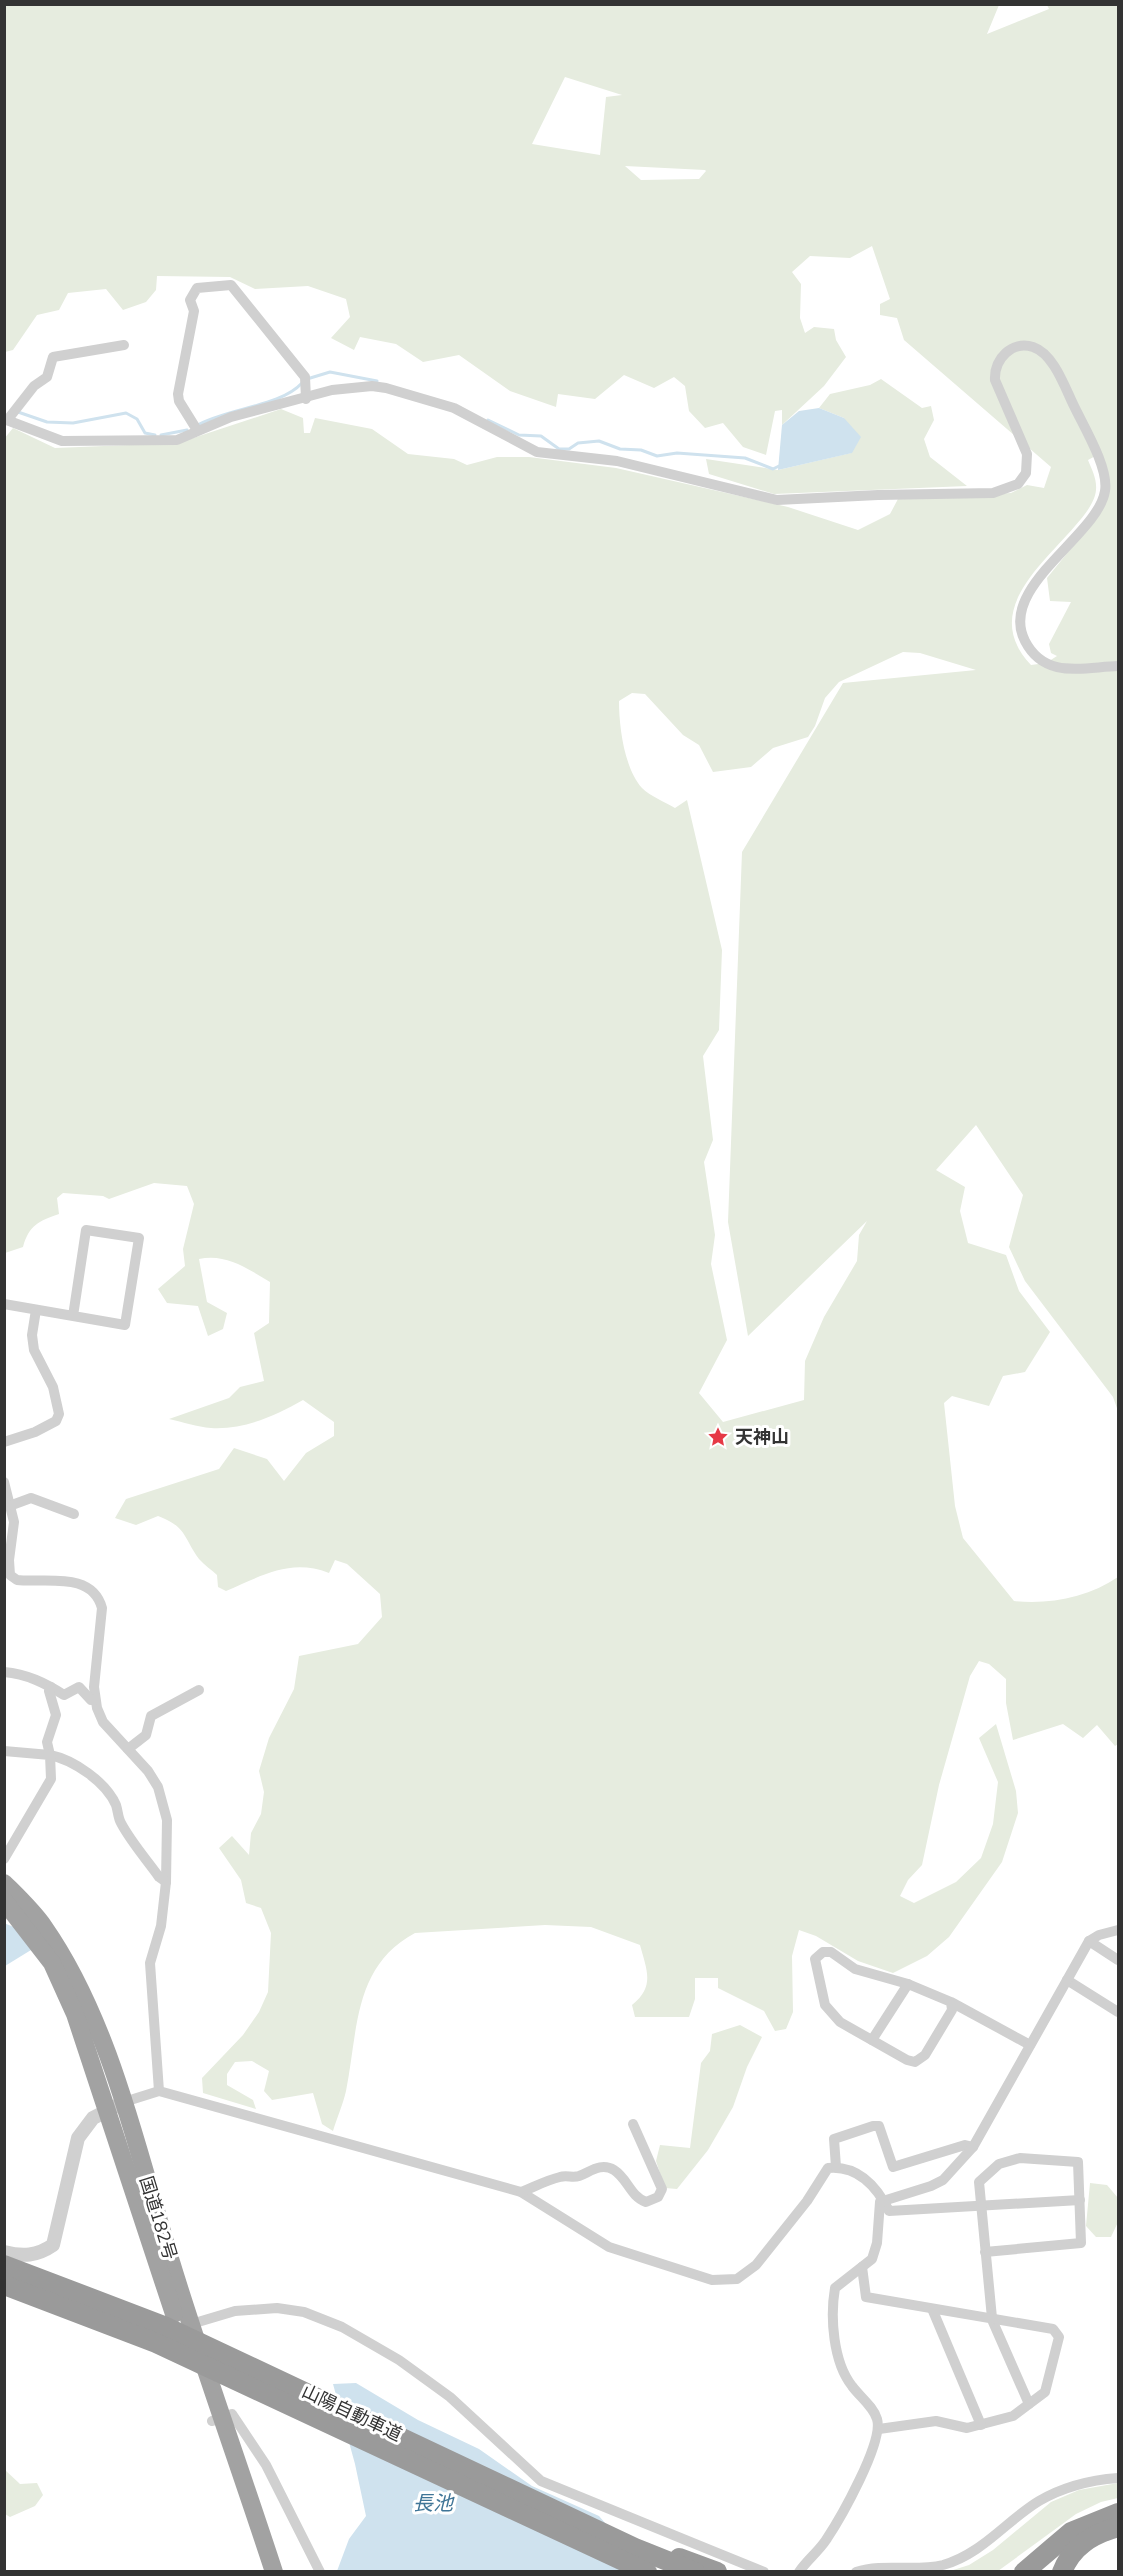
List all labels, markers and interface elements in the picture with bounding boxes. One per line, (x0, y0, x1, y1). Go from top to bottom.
place icon: 天神山 (706, 1425, 730, 1449)
place label: 天神山 (735, 1425, 789, 1449)
street label: 国道182号 (134, 2173, 182, 2263)
street label: 山陽自動車道 (298, 2379, 406, 2447)
water label: 長池 (413, 2490, 455, 2517)

